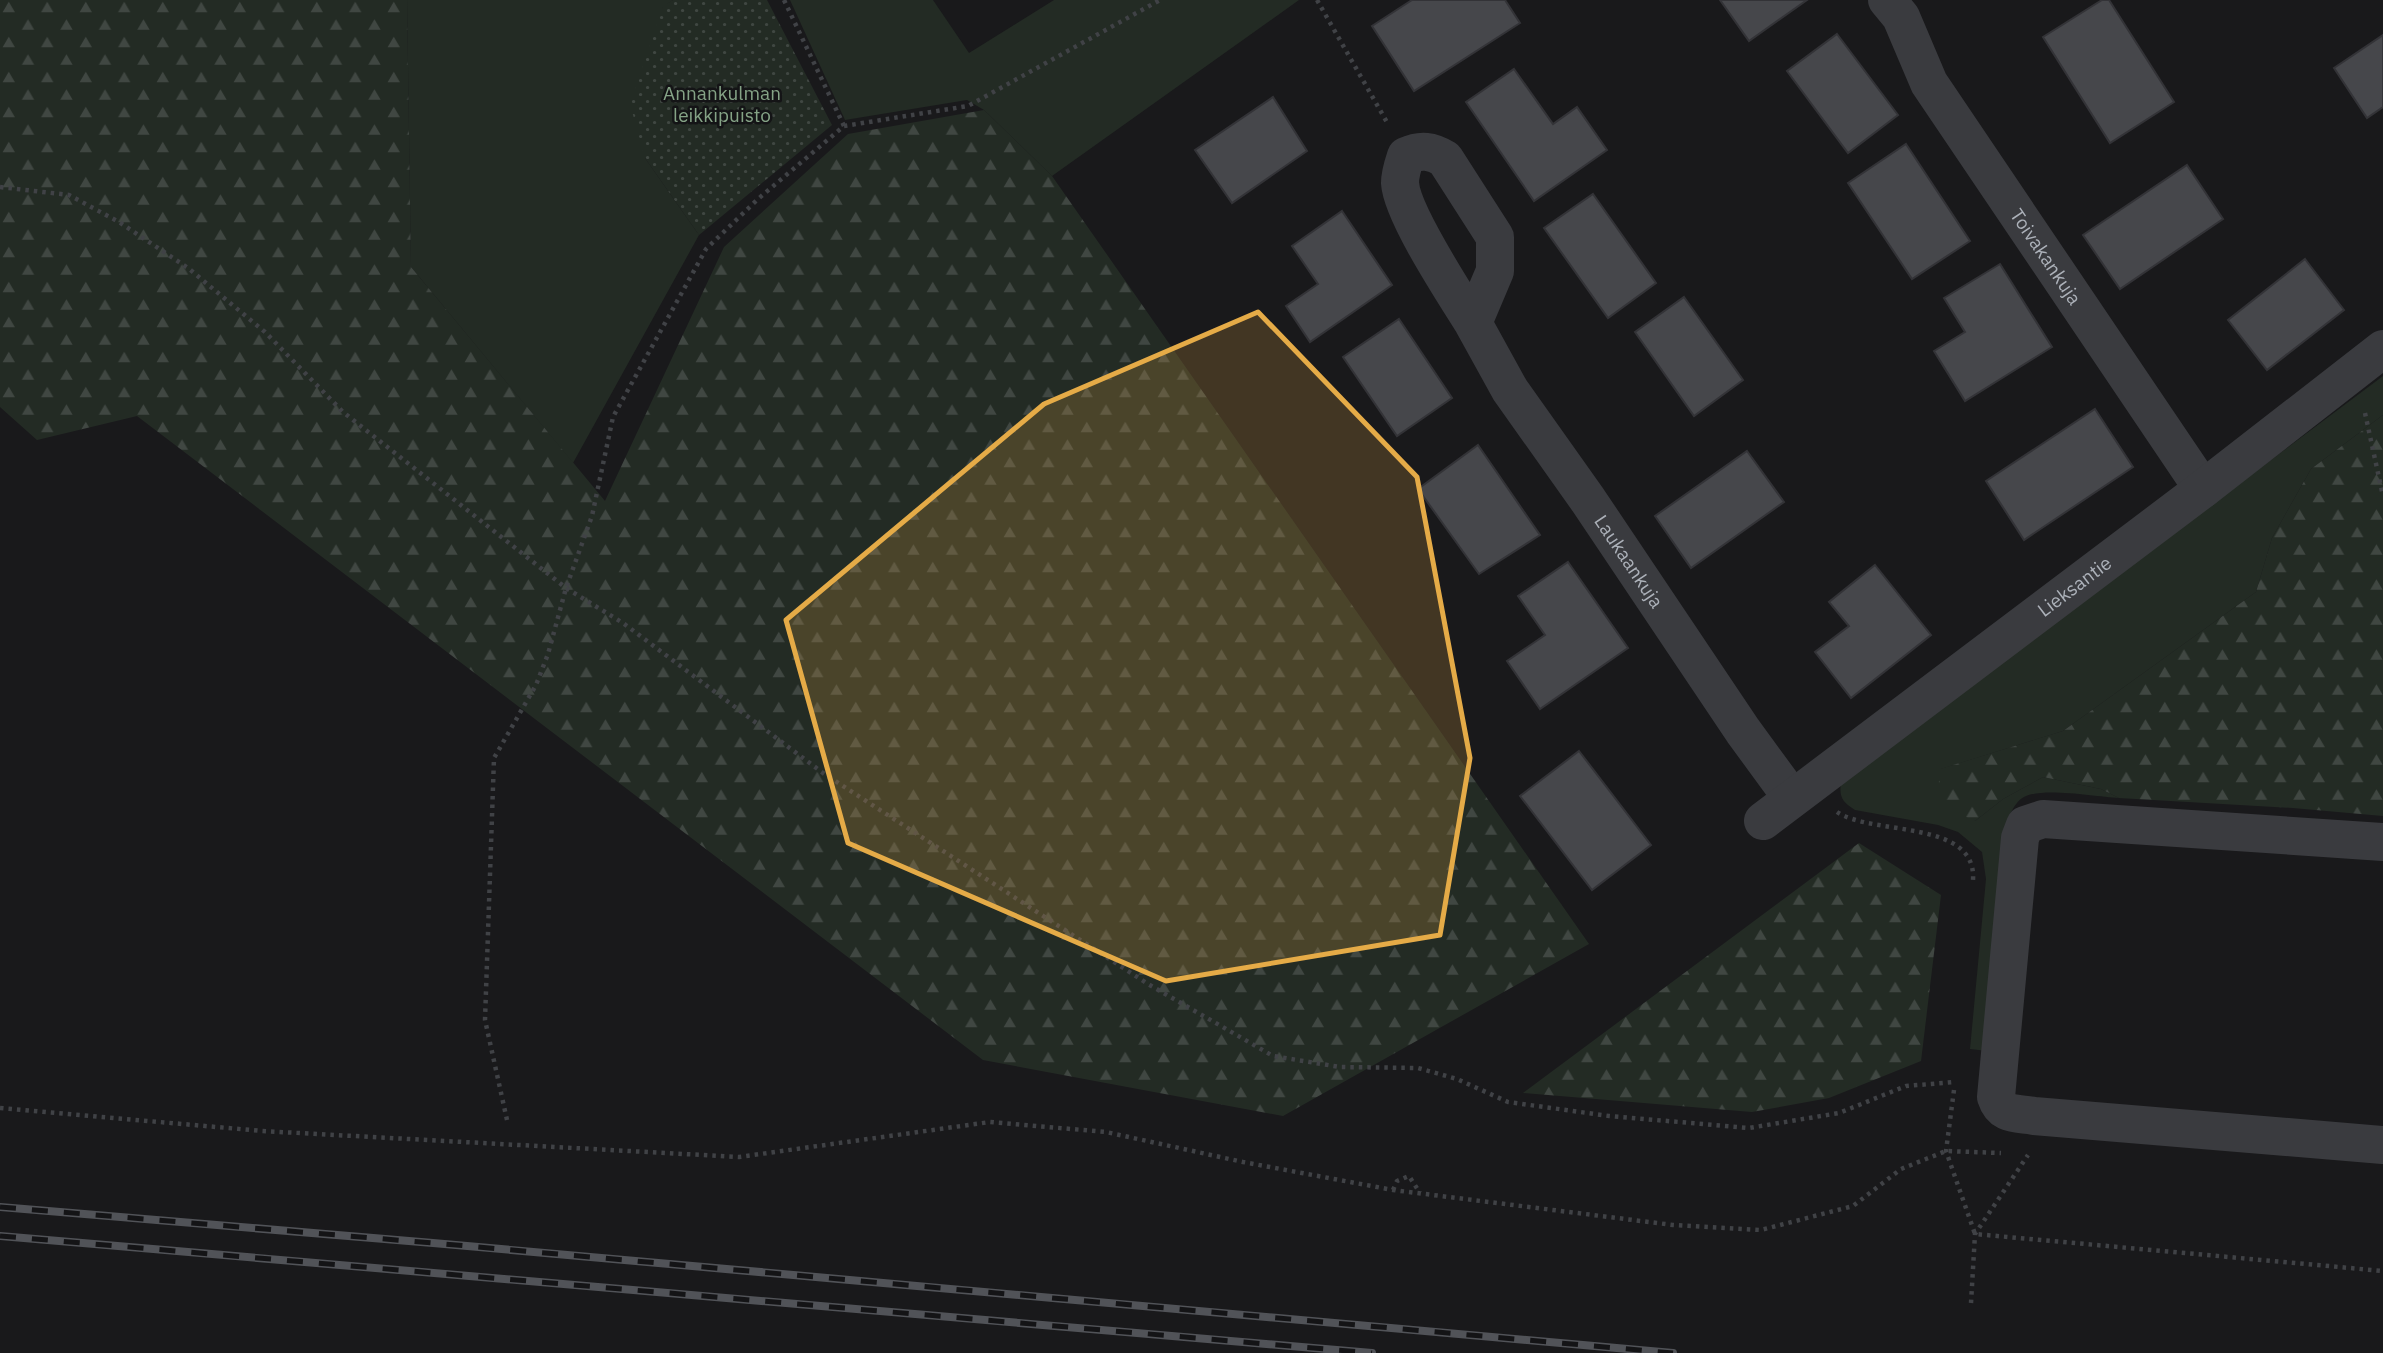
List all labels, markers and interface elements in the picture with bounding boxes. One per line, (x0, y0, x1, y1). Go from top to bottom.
park label: Annankulman leikkipuisto (663, 81, 781, 127)
street label: Toivakankuja (2005, 204, 2087, 309)
street label: Laukaankuja (1589, 510, 1669, 612)
street label: Lieksantie (2033, 550, 2116, 622)

